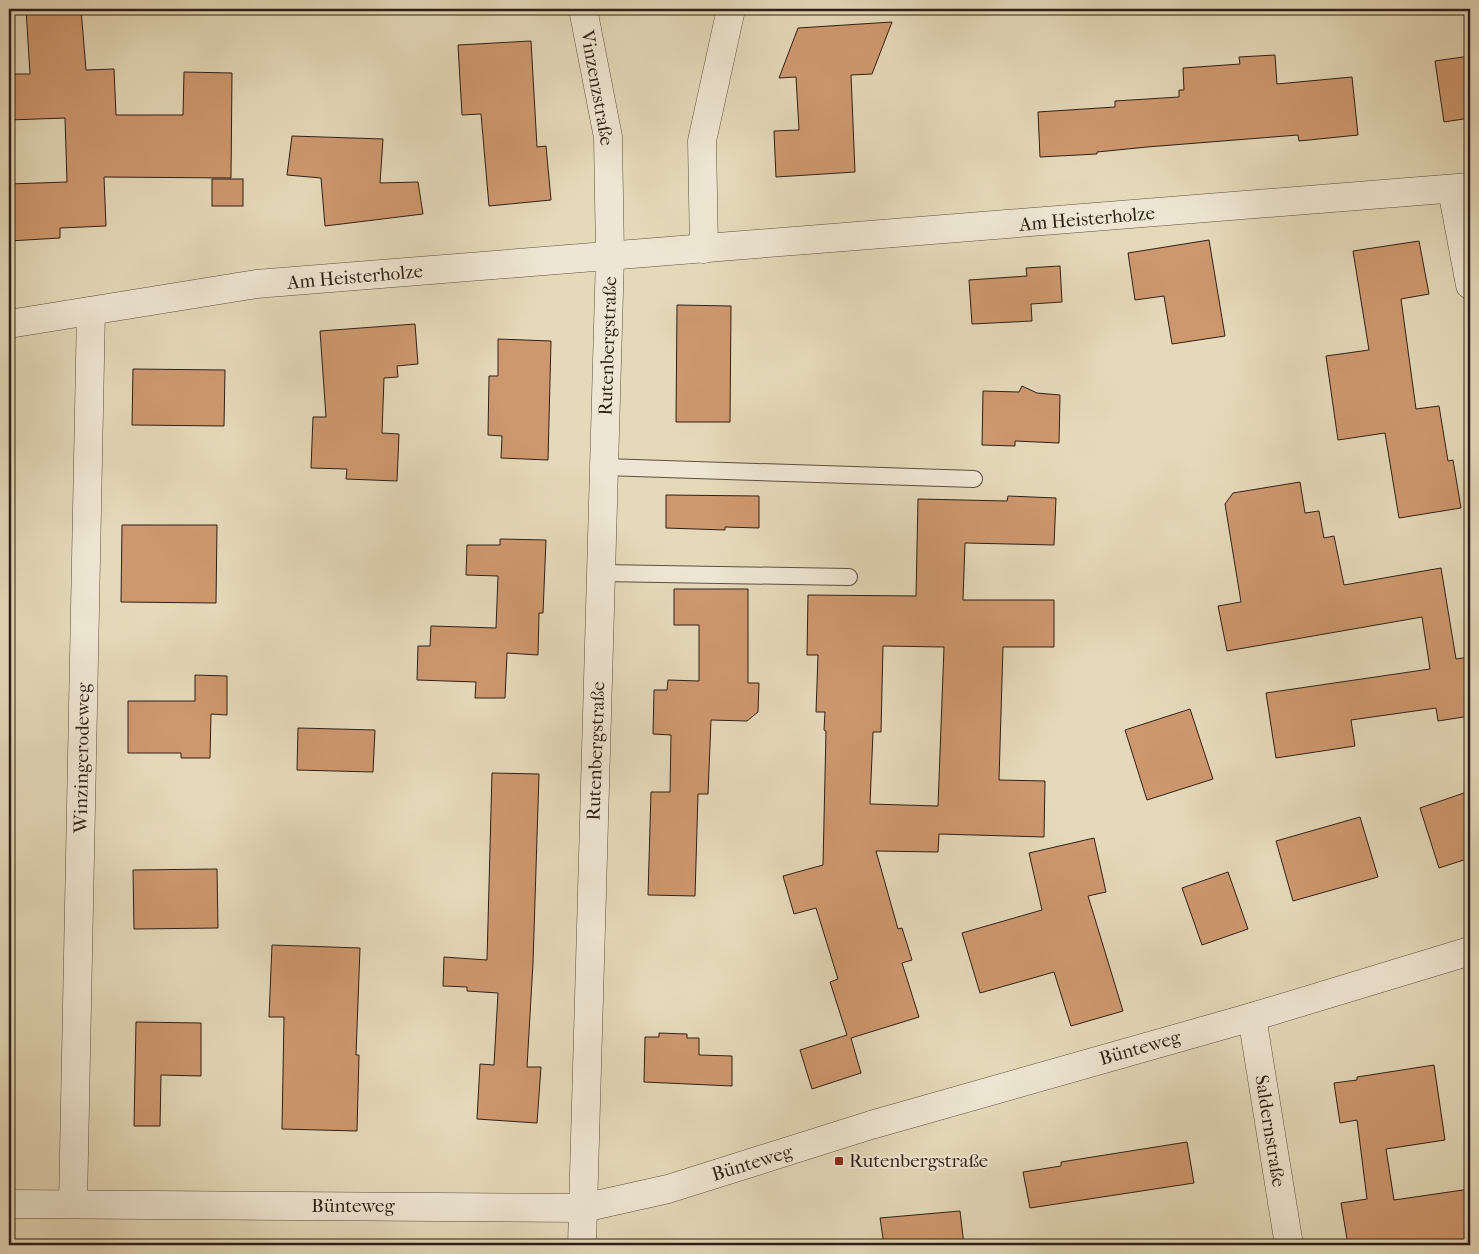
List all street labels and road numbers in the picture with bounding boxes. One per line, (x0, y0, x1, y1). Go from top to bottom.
street label: Vinzenzstraße (576, 28, 618, 147)
street label: Am Heisterholze (1017, 202, 1156, 236)
street label: Am Heisterholze (285, 260, 424, 294)
street label: Rutenbergstraße (595, 276, 621, 416)
street label: Rutenbergstraße (583, 681, 609, 821)
street label: Winzingerodeweg (70, 682, 94, 834)
street label: Bünteweg (1097, 1026, 1184, 1070)
street label: Saldernstraße (1250, 1073, 1290, 1189)
street label: Bünteweg (709, 1140, 796, 1186)
street label: Bünteweg (311, 1195, 396, 1217)

